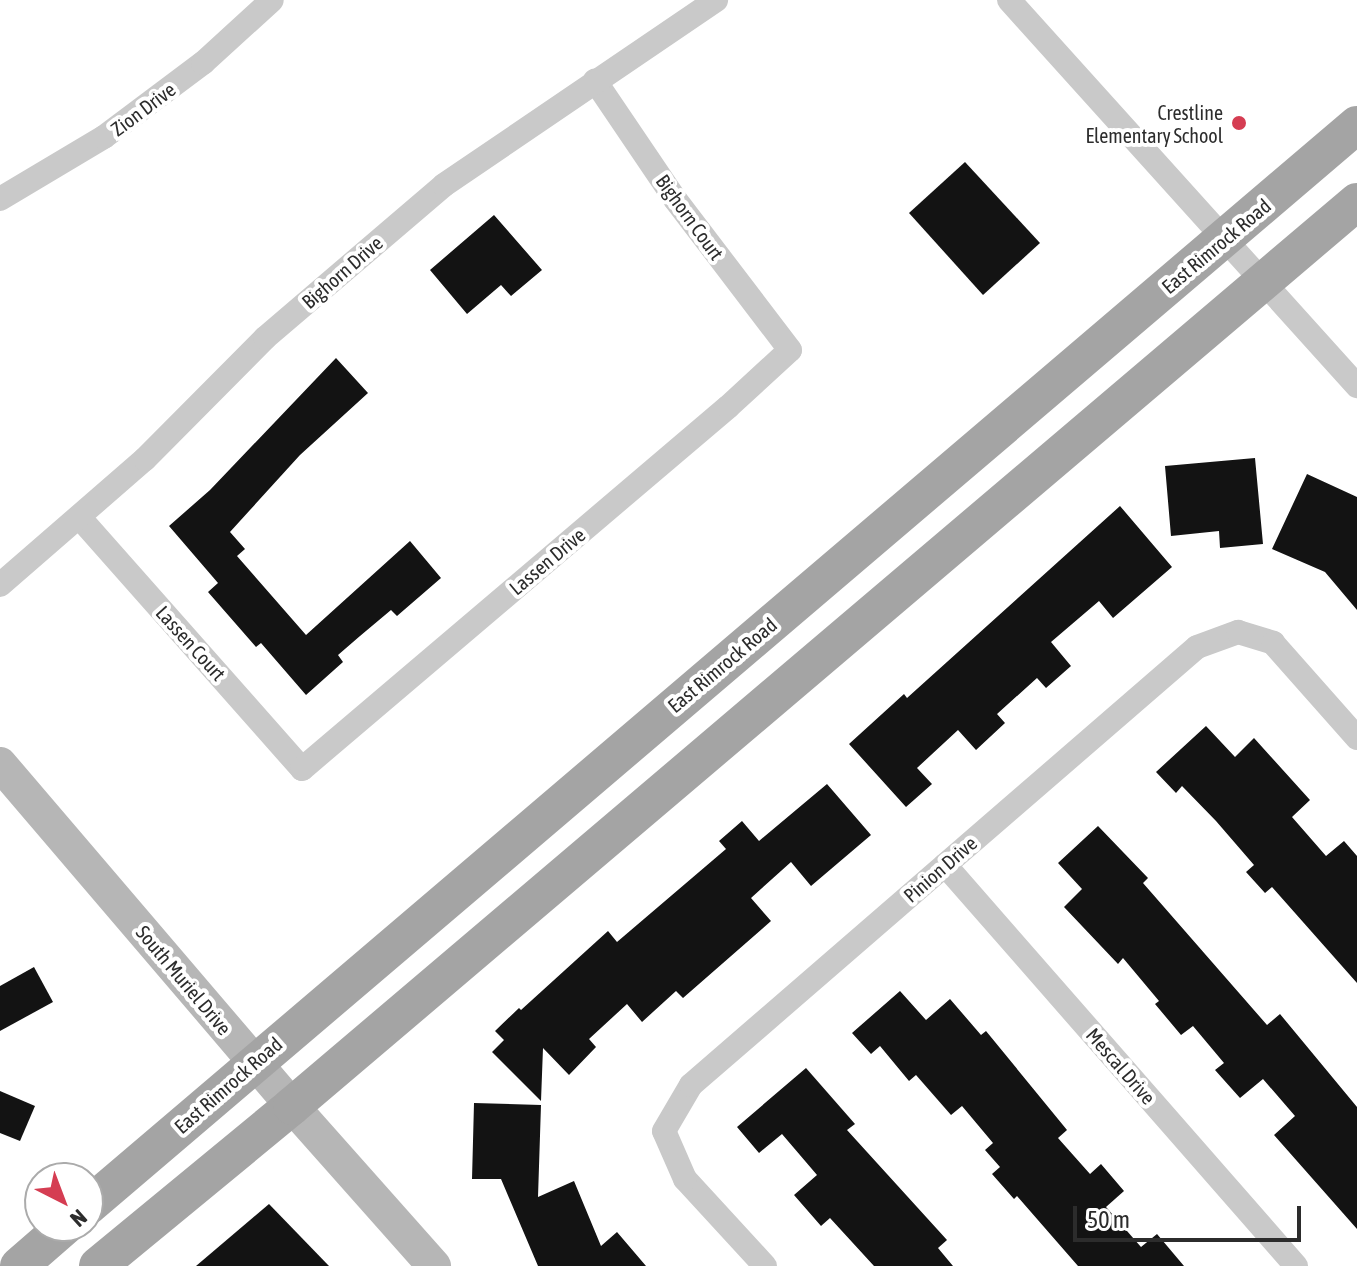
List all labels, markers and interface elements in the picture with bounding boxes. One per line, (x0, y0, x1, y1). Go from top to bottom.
street label: Zion Drive (106, 77, 180, 141)
place label: Crestline Elementary School (1086, 100, 1223, 147)
marker: Crestline Elementary School (1230, 114, 1248, 132)
street label: Bighorn Court (651, 170, 729, 264)
street label: East Rimrock Road (1157, 193, 1275, 299)
street label: Bighorn Drive (297, 230, 387, 314)
street label: Lassen Drive (504, 522, 590, 600)
street label: Lassen Court (151, 601, 231, 685)
street label: East Rimrock Road (663, 612, 781, 718)
street label: Pinion Drive (899, 831, 981, 907)
street label: South Muriel Drive (131, 921, 237, 1039)
street label: Mescal Drive (1081, 1023, 1161, 1109)
street label: East Rimrock Road (169, 1032, 287, 1138)
north arrow (24, 1162, 104, 1242)
scale bar (1077, 1190, 1305, 1240)
text: N (65, 1204, 92, 1232)
text: 50 m (1087, 1206, 1130, 1233)

